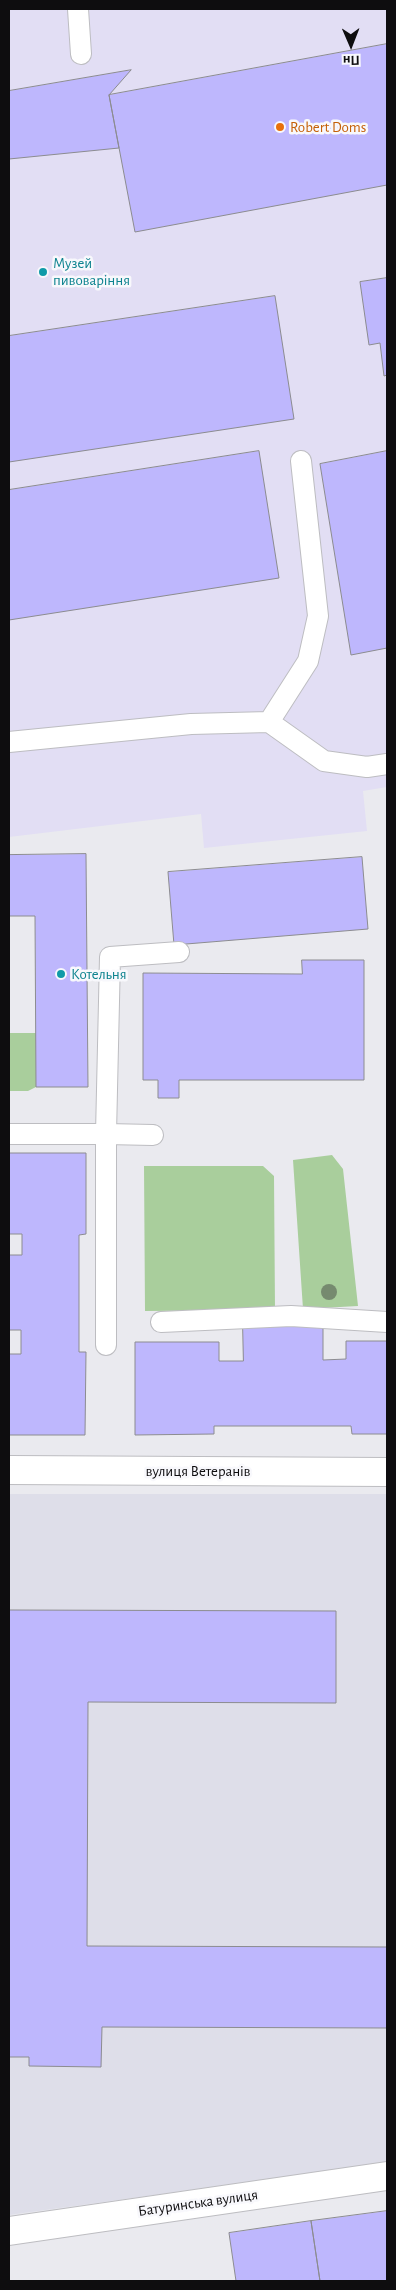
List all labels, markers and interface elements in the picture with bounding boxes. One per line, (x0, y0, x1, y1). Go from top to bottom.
north arrow (326, 20, 376, 70)
text: Пн (343, 53, 360, 67)
place label: Robert Doms (290, 118, 366, 136)
marker: Robert Doms (274, 121, 286, 133)
place label: Музей пивоваріння (53, 254, 130, 289)
marker: Музей пивоваріння (37, 266, 49, 278)
place label: Котельня (71, 965, 127, 983)
marker: Котельня (55, 968, 67, 980)
street label: вулиця Ветеранів (145, 1462, 251, 1480)
street label: Батуринська вулиця (137, 2186, 259, 2220)

